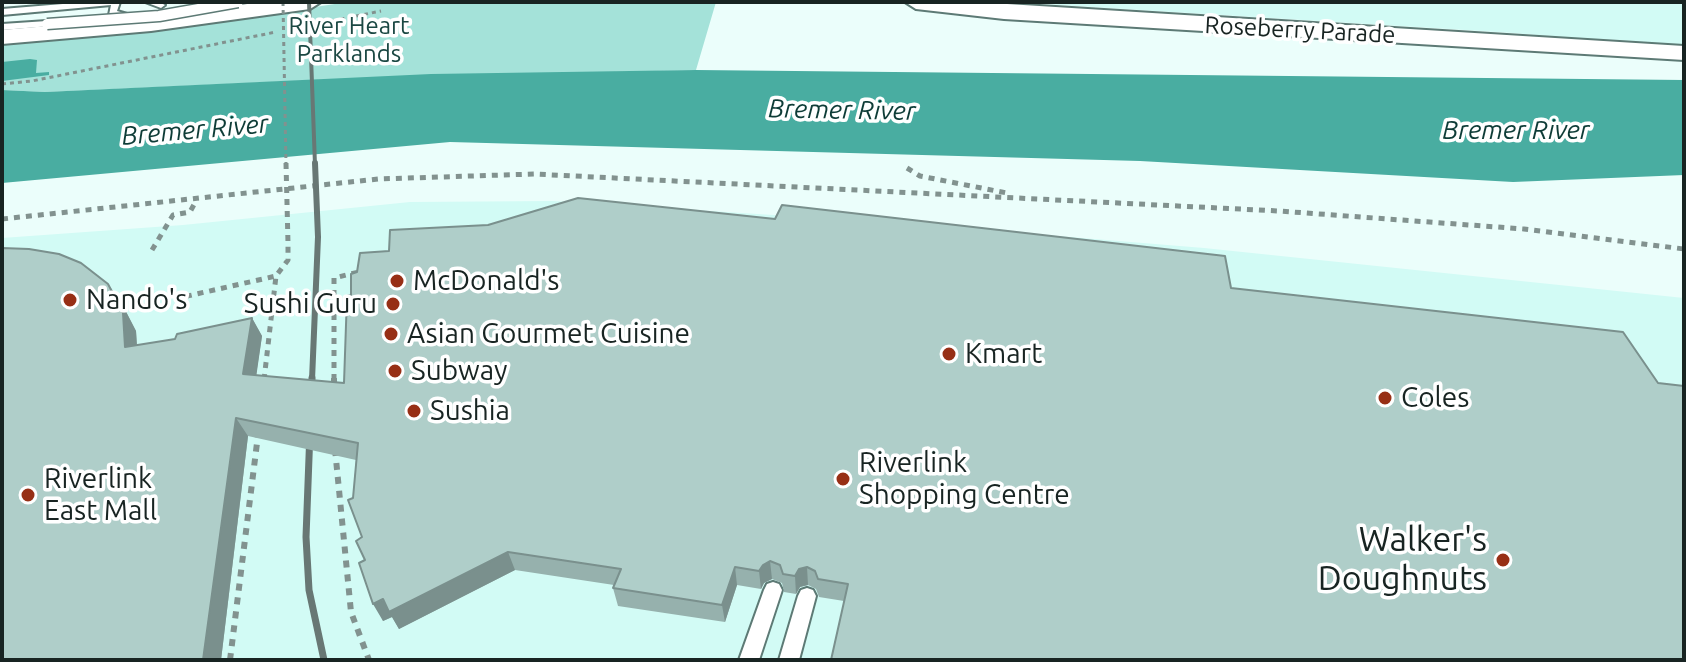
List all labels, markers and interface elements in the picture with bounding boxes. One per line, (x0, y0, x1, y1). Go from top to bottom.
street label: Roseberry Parade (1204, 11, 1396, 49)
park label: River Heart Parklands (288, 12, 410, 68)
water label: Bremer River (768, 93, 916, 127)
water label: Bremer River (120, 108, 270, 152)
water label: Bremer River (1442, 114, 1590, 146)
place label: McDonald's (413, 264, 559, 298)
marker: McDonald's (388, 272, 406, 290)
place label: Nando's (86, 283, 187, 317)
place label: Sushi Guru (244, 287, 377, 321)
marker: Nando's (61, 291, 79, 309)
marker: Sushi Guru (384, 295, 402, 313)
place label: Asian Gourmet Cuisine (407, 317, 690, 351)
marker: Asian Gourmet Cuisine (382, 325, 400, 343)
place label: Kmart (965, 337, 1042, 371)
marker: Kmart (940, 345, 958, 363)
place label: Subway (411, 354, 508, 388)
marker: Subway (386, 362, 404, 380)
place label: Coles (1401, 381, 1469, 415)
marker: Coles (1376, 389, 1394, 407)
place label: Sushia (430, 394, 510, 428)
marker: Sushia (405, 402, 423, 420)
place label: Riverlink Shopping Centre (859, 446, 1070, 512)
place label: Riverlink East Mall (44, 462, 157, 528)
marker: Riverlink Shopping Centre (834, 470, 852, 488)
marker: Riverlink East Mall (19, 486, 37, 504)
place label: Walker's Doughnuts (1318, 520, 1487, 600)
marker: Walker's Doughnuts (1494, 551, 1512, 569)

